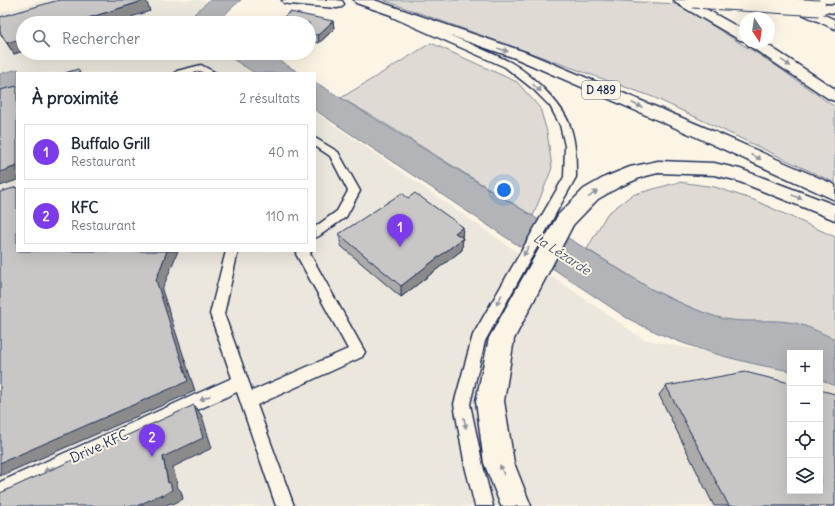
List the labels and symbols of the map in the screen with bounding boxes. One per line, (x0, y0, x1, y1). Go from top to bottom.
north arrow (739, 12, 775, 48)
one-way arrow (498, 47, 510, 53)
one-way arrow (781, 59, 792, 67)
road number: D 489 (582, 81, 620, 99)
one-way arrow (532, 84, 542, 93)
one-way arrow (631, 102, 643, 108)
one-way arrow (750, 154, 761, 160)
your location (494, 180, 514, 200)
one-way arrow (588, 190, 599, 198)
one-way arrow (791, 194, 803, 200)
pin: 1 (387, 214, 413, 247)
water label: La Lézarde (530, 229, 594, 279)
one-way arrow (523, 245, 530, 257)
one-way arrow (496, 295, 503, 306)
one-way arrow (200, 395, 211, 401)
one-way arrow (463, 416, 469, 429)
pin: 2 (139, 424, 165, 457)
street label: Drive KFC (67, 425, 131, 467)
one-way arrow (499, 464, 505, 475)
one-way arrow (43, 466, 54, 472)

